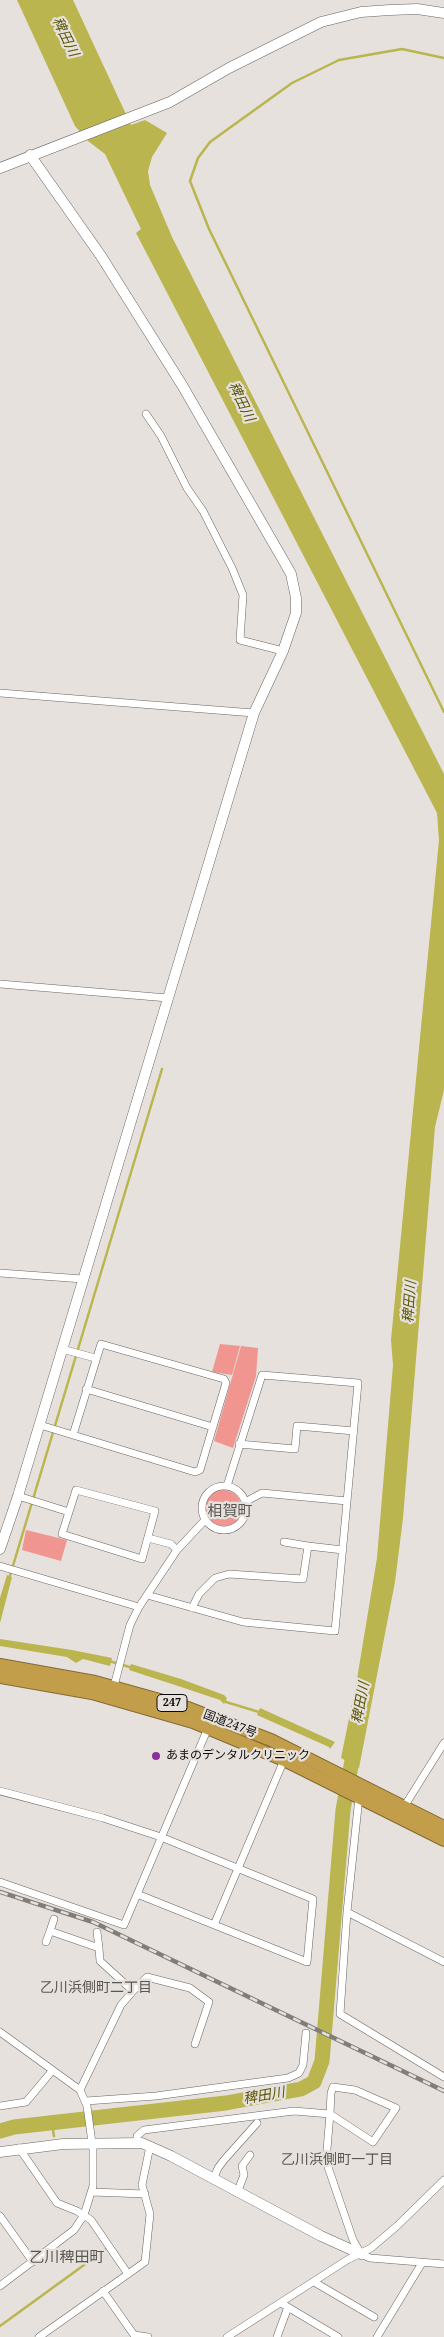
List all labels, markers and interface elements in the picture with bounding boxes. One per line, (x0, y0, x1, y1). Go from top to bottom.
water label: 稗田川 (48, 14, 82, 60)
water label: 稗田川 (224, 379, 258, 425)
water label: 稗田川 (400, 1280, 420, 1324)
district label: 相賀町 (208, 1503, 252, 1521)
water label: 稗田川 (349, 1681, 373, 1725)
road number: 247 (157, 1695, 187, 1712)
street label: 国道247号 (201, 1707, 259, 1741)
place label: あまのデンタルクリニック (166, 1749, 310, 1763)
marker: あまのデンタルクリニック (150, 1750, 162, 1762)
district label: 乙川浜側町二丁目 (40, 1980, 152, 1996)
water label: 稗田川 (242, 2084, 286, 2108)
district label: 乙川浜側町一丁目 (281, 2152, 393, 2168)
district label: 乙川稗田町 (30, 2249, 104, 2267)

